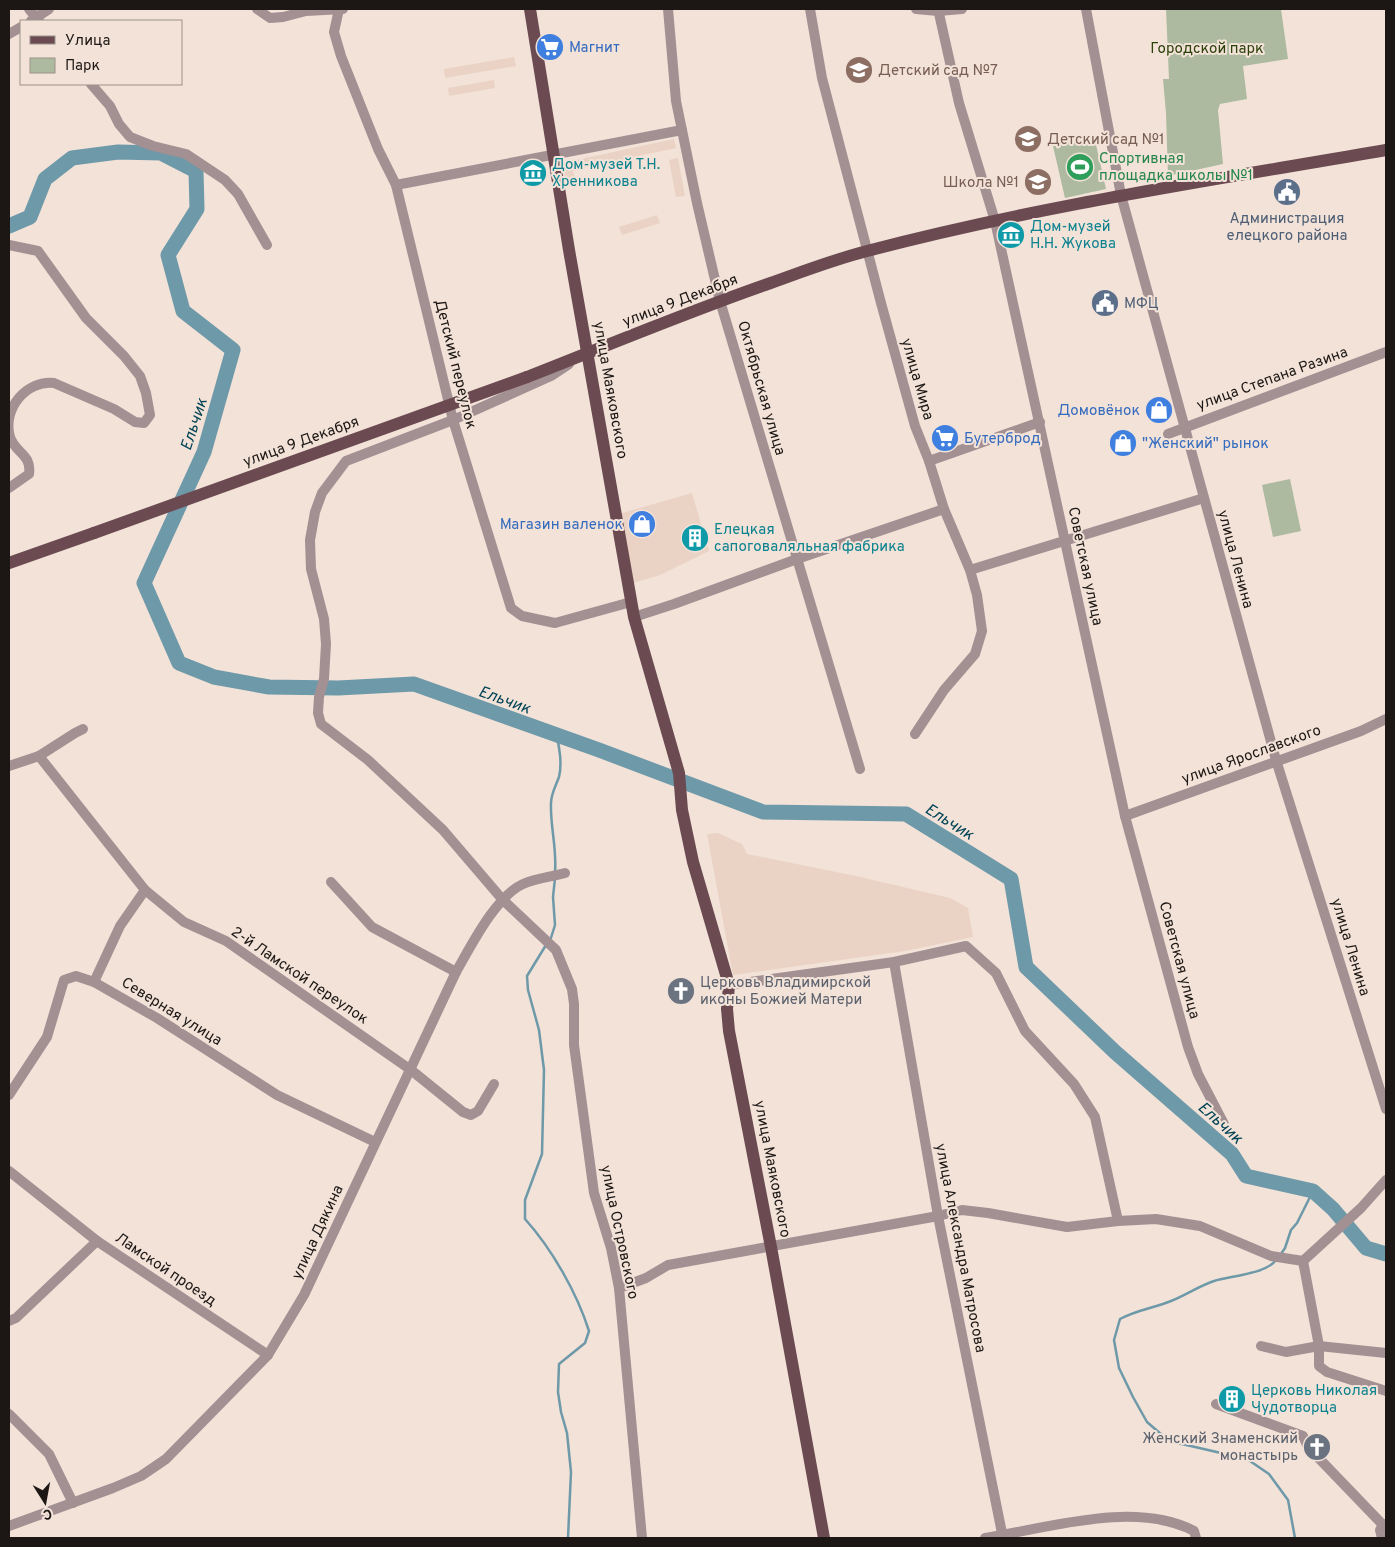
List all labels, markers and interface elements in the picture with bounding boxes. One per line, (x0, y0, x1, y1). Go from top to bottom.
legend (20, 20, 182, 85)
text: Улица (65, 32, 110, 51)
supermarket icon: Магнит (535, 32, 565, 62)
place label: Магнит (569, 39, 620, 58)
park label: Городской парк (1150, 40, 1264, 59)
school or university icon: Детский сад №7 (844, 55, 874, 85)
text: Парк (65, 57, 100, 76)
place label: Детский сад №7 (878, 62, 998, 81)
school or university icon: Детский сад №1 (1013, 124, 1043, 154)
place label: Детский сад №1 (1047, 131, 1165, 150)
place label: Спортивная площадка школы №1 (1099, 150, 1253, 186)
sports icon: Спортивная площадка школы №1 (1065, 152, 1095, 182)
place label: Дом-музей Т.Н. Хренникова (552, 156, 660, 192)
museum icon: Дом-музей Т.Н. Хренникова (518, 158, 548, 188)
school or university icon: Школа №1 (1023, 167, 1053, 197)
place label: Школа №1 (943, 174, 1019, 193)
public building icon: Администрация елецкого района (1272, 177, 1302, 207)
place label: Администрация елецкого района (1227, 210, 1347, 246)
place label: Дом-музей Н.Н. Жукова (1030, 218, 1116, 254)
museum icon: Дом-музей Н.Н. Жукова (996, 220, 1026, 250)
street label: улица 9 Декабря (620, 271, 741, 332)
public building icon: МФЦ (1090, 288, 1120, 318)
place label: МФЦ (1124, 295, 1159, 314)
street label: Детский переулок (429, 298, 480, 431)
street label: Октябрьская улица (732, 319, 789, 458)
street label: улица Маяковского (588, 320, 631, 460)
street label: улица Мира (896, 336, 937, 422)
street label: улица Степана Разина (1194, 343, 1351, 416)
water label: Ельчик (177, 395, 213, 453)
shop icon: Домовёнок (1144, 395, 1174, 425)
place label: Домовёнок (1057, 402, 1140, 421)
street label: улица 9 Декабря (241, 413, 362, 472)
supermarket icon: Бутерброд (930, 423, 960, 453)
shop icon: "Женский" рынок (1108, 428, 1138, 458)
place label: Бутерброд (964, 430, 1041, 449)
place label: "Женский" рынок (1142, 435, 1269, 454)
street label: Советская улица (1063, 505, 1106, 627)
street label: улица Ленина (1212, 508, 1257, 611)
shop icon: Магазин валенок (627, 509, 657, 539)
place label: Магазин валенок (500, 516, 623, 535)
place label: Елецкая сапоговаляльная фабрика (714, 521, 905, 557)
building icon: Елецкая сапоговаляльная фабрика (680, 523, 710, 553)
water label: Ельчик (476, 682, 534, 720)
street label: улица Ярославского (1179, 721, 1324, 789)
water label: Ельчик (921, 800, 978, 846)
street label: улица Ленина (1326, 896, 1373, 999)
street label: Советская улица (1154, 900, 1203, 1021)
street label: 2-й Ламской переулок (227, 923, 371, 1029)
street label: Северная улица (117, 974, 225, 1051)
place label: Церковь Владимирской иконы Божией Матери (700, 974, 871, 1010)
church icon: Церковь Владимирской иконы Божией Матери (666, 976, 696, 1006)
water label: Ельчик (1193, 1098, 1247, 1150)
street label: улица Маяковского (749, 1099, 794, 1239)
street label: улица Александра Матросова (930, 1142, 989, 1354)
street label: улица Островского (595, 1163, 642, 1301)
street label: улица Дякина (288, 1182, 349, 1283)
street label: Ламской проезд (111, 1229, 220, 1311)
place label: Церковь Николая Чудотворца (1251, 1382, 1377, 1418)
building icon: Церковь Николая Чудотворца (1217, 1384, 1247, 1414)
place label: Женский Знаменский монастырь (1142, 1430, 1298, 1466)
church icon: Женский Знаменский монастырь (1302, 1432, 1332, 1462)
north arrow (20, 1477, 70, 1527)
text: С (41, 1504, 53, 1522)

